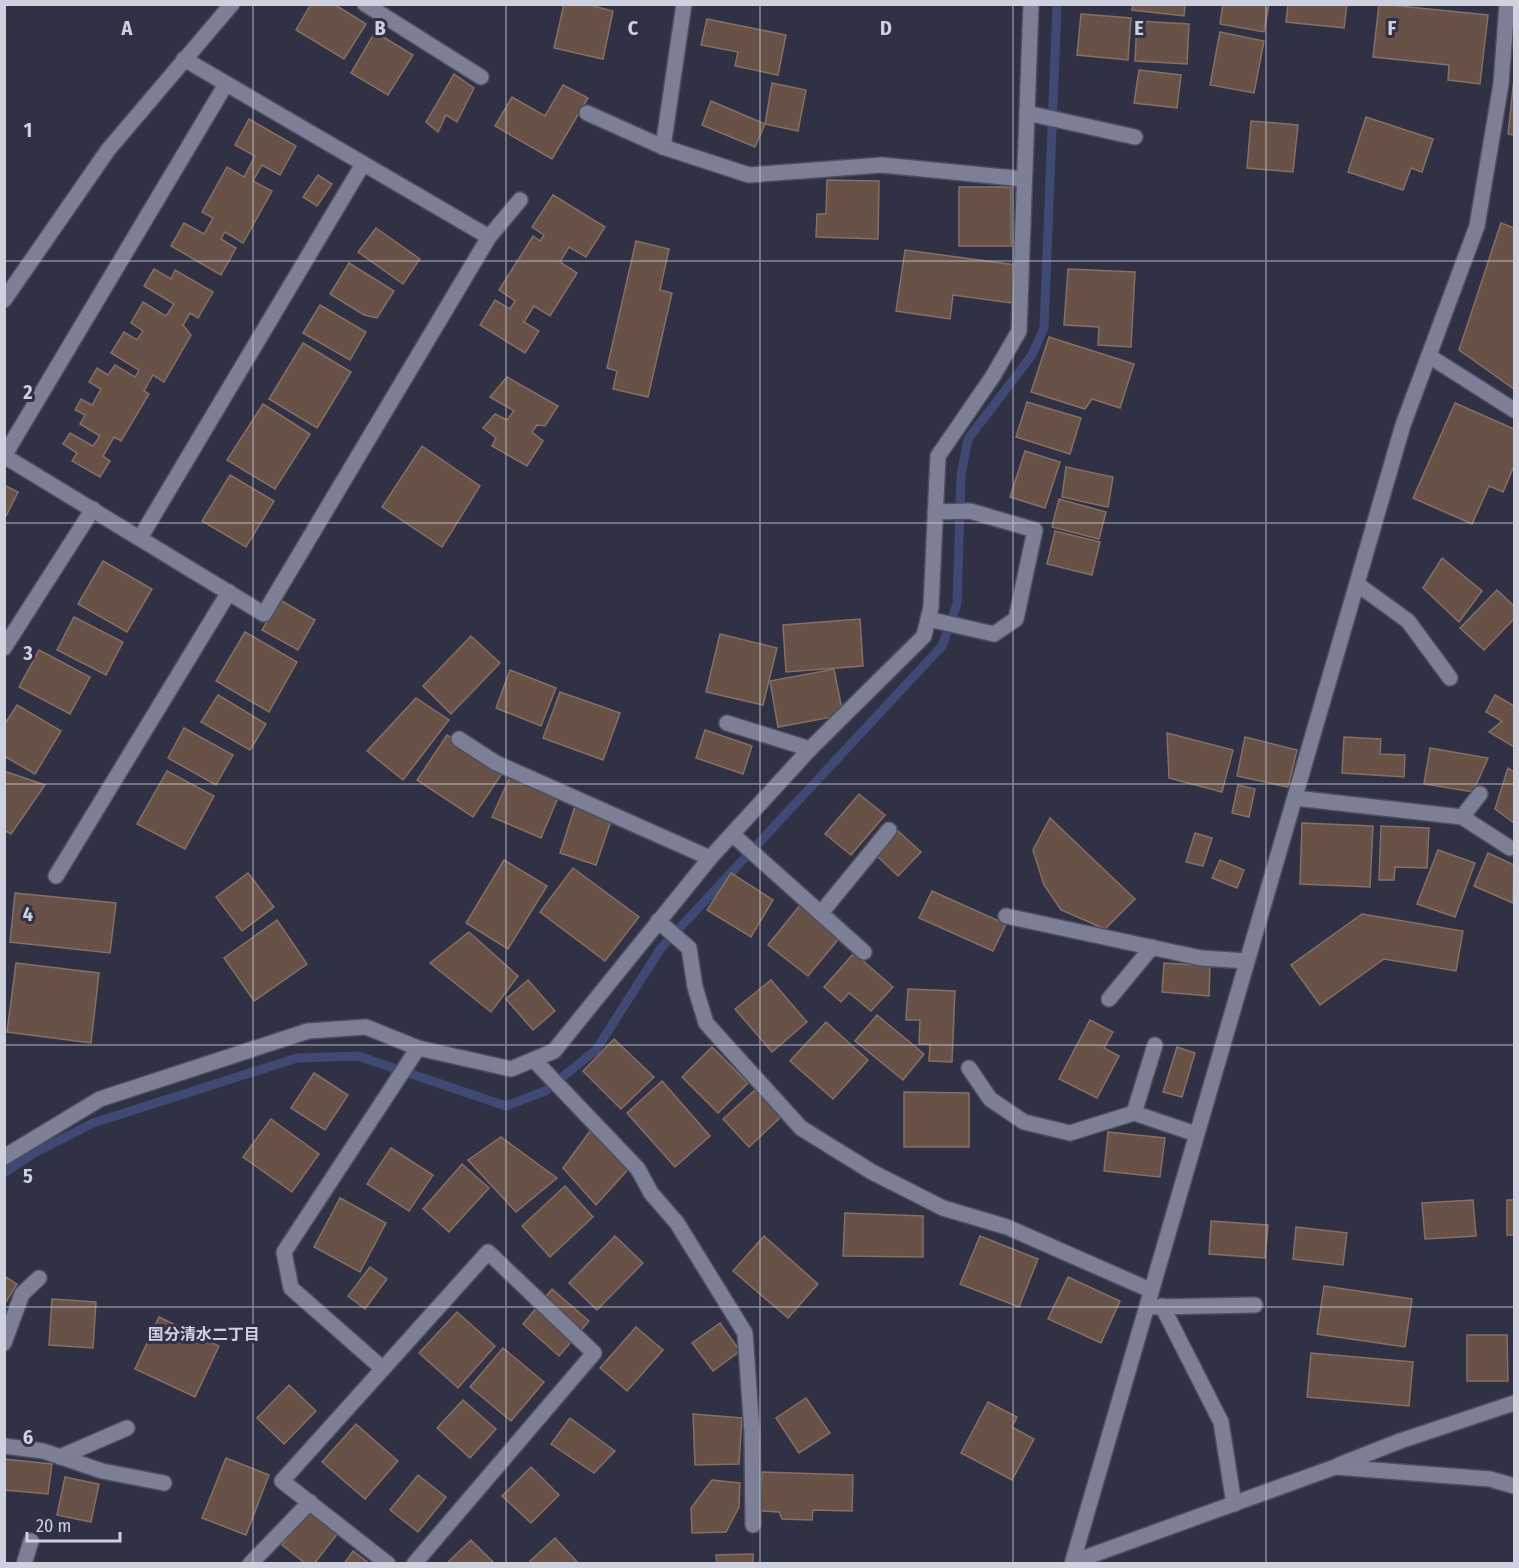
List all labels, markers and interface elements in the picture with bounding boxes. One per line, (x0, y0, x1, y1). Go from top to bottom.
text: A (121, 16, 134, 40)
text: B (374, 16, 386, 40)
text: C (628, 16, 639, 40)
text: D (880, 16, 892, 40)
text: E (1134, 16, 1144, 40)
text: F (1388, 16, 1397, 40)
text: 1 (24, 118, 32, 142)
text: 2 (22, 380, 33, 404)
text: 3 (22, 641, 33, 665)
text: 4 (23, 902, 33, 926)
text: 5 (23, 1164, 33, 1188)
district label: 国分清水二丁目 (148, 1325, 260, 1344)
text: 6 (23, 1425, 33, 1449)
scale bar (27, 1505, 120, 1543)
text: 20 m (36, 1515, 71, 1537)

